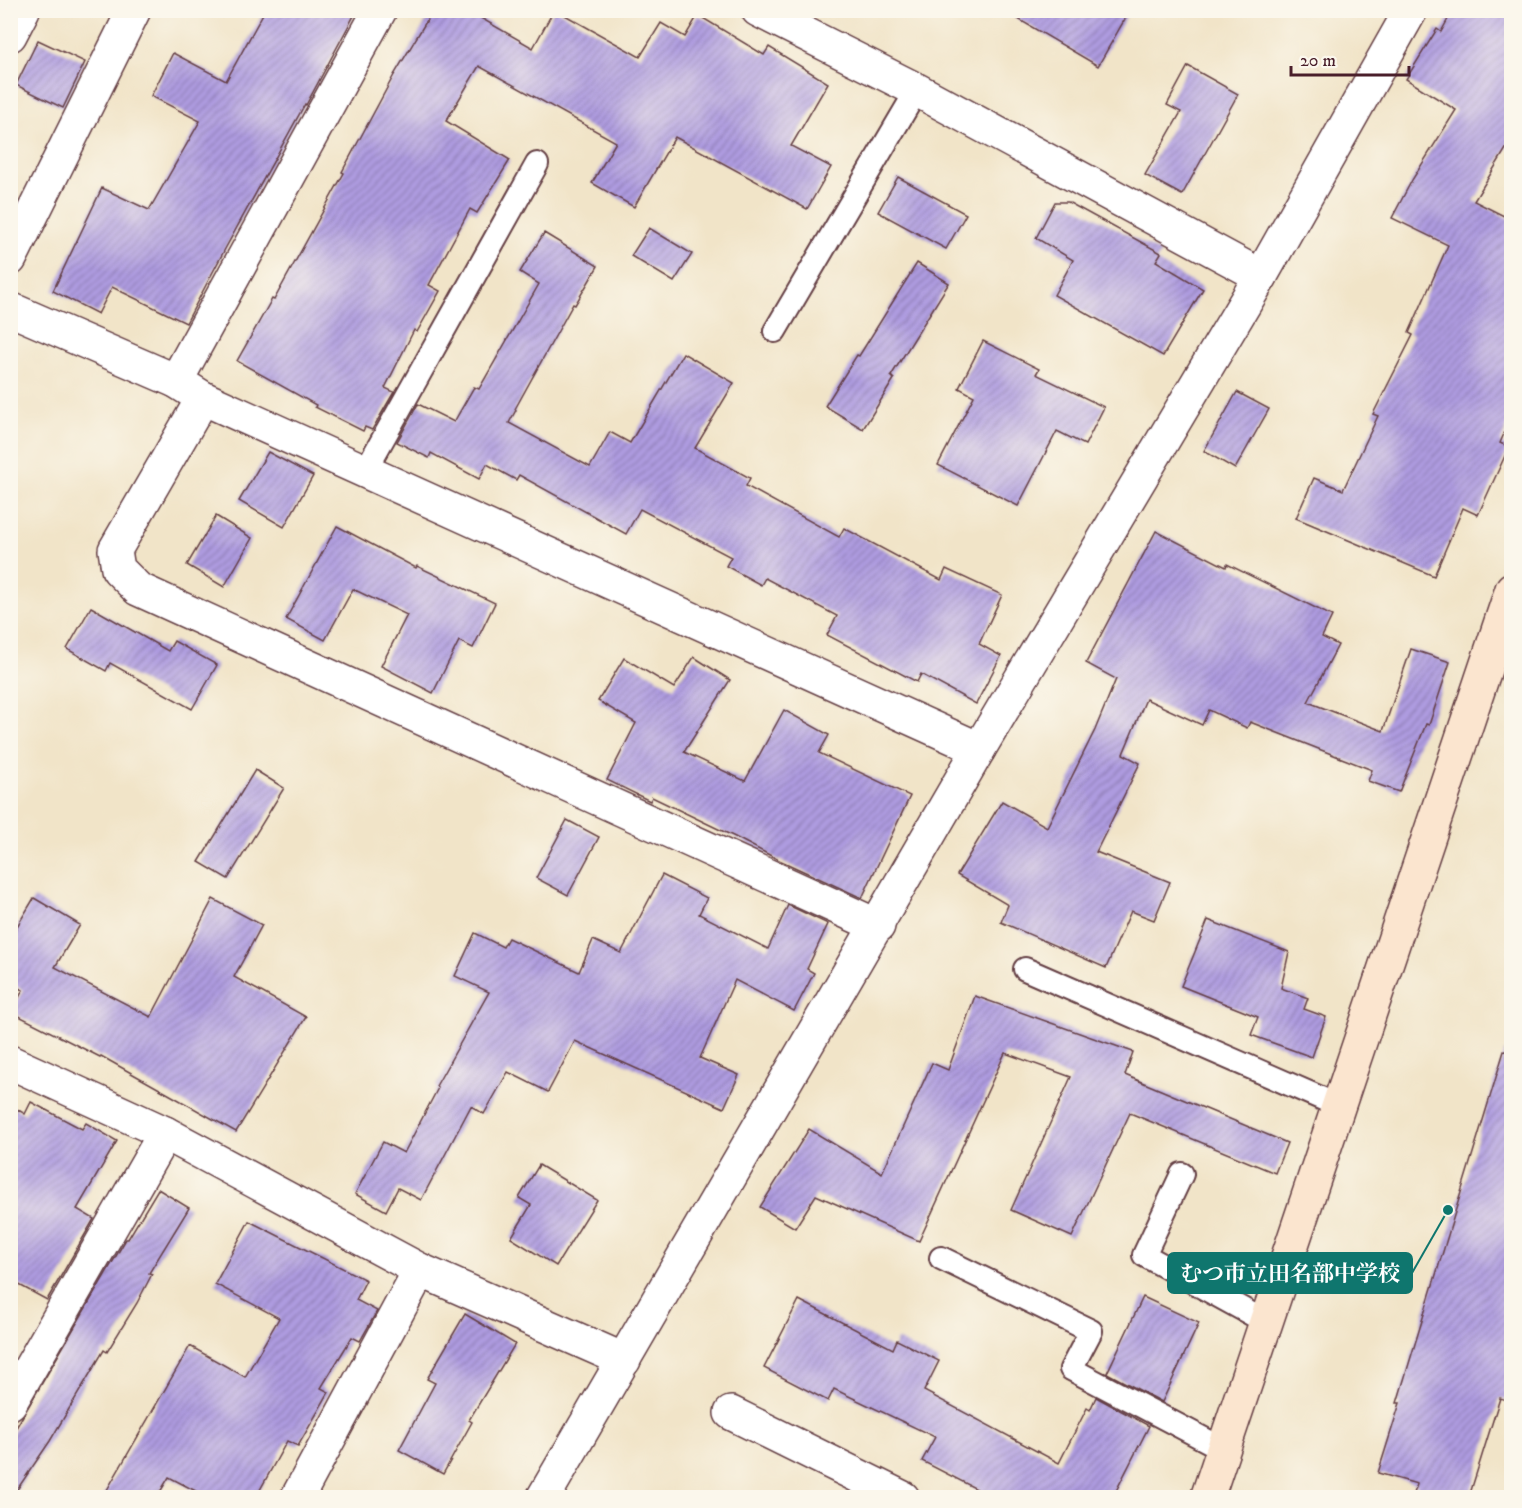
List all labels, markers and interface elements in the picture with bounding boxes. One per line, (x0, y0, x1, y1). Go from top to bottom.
scale bar (1291, 39, 1410, 77)
text: 20 m (1300, 50, 1336, 72)
callout: むつ市立田名部中学校 (1168, 1253, 1412, 1293)
text: むつ市立田名部中学校 (1180, 1261, 1400, 1288)

